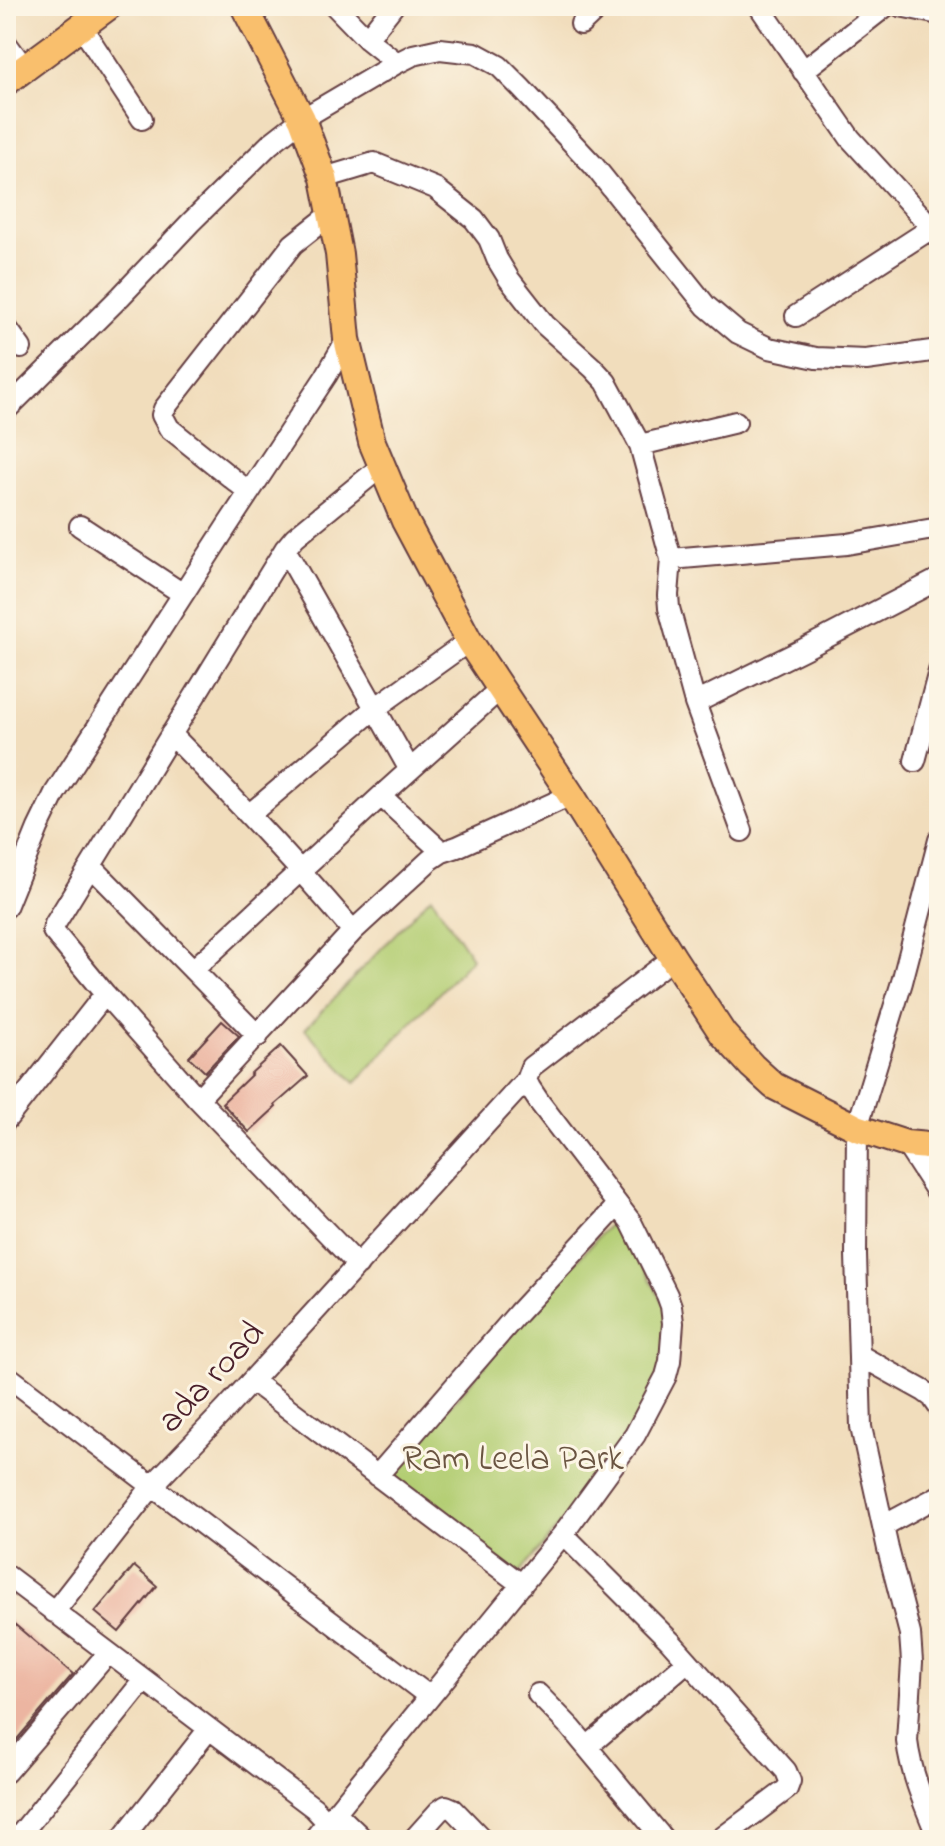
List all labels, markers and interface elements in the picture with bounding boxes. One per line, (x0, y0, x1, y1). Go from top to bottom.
street label: ada road (146, 1310, 279, 1446)
park label: Ram Leela Park (402, 1434, 624, 1487)

